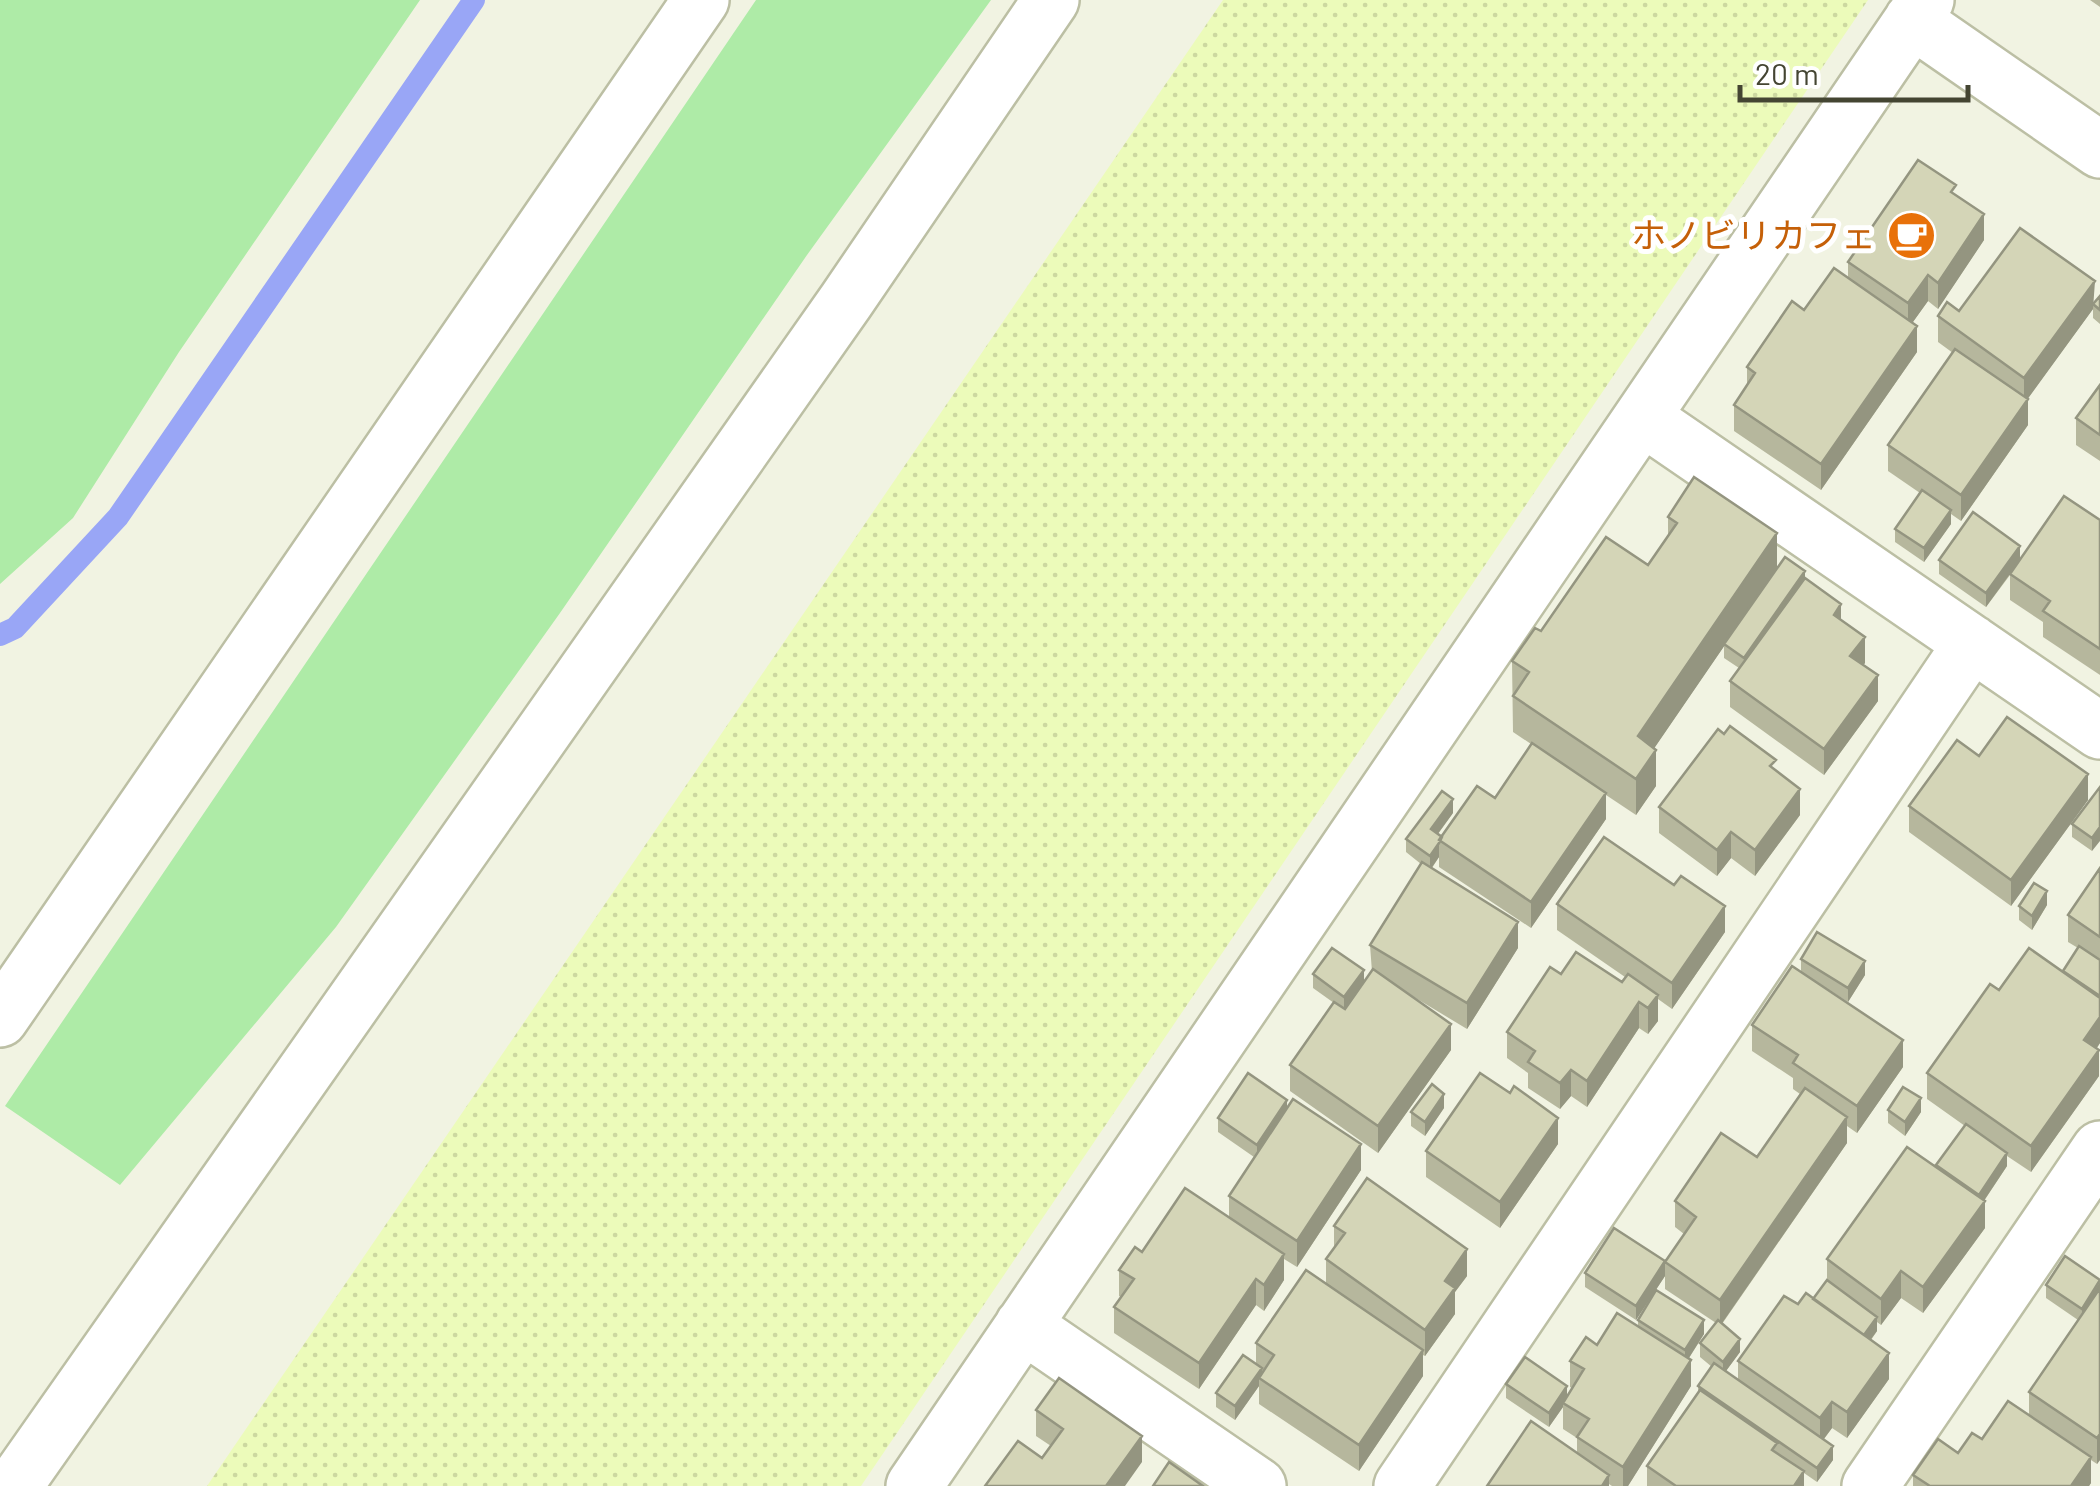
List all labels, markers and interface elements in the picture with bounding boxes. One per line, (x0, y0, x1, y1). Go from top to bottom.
scale bar (1740, 40, 1968, 102)
text: 20 m (1755, 55, 1819, 91)
cafe icon: ホノビリカフェ (1885, 210, 1937, 262)
place label: ホノビリカフェ (1631, 213, 1876, 255)

